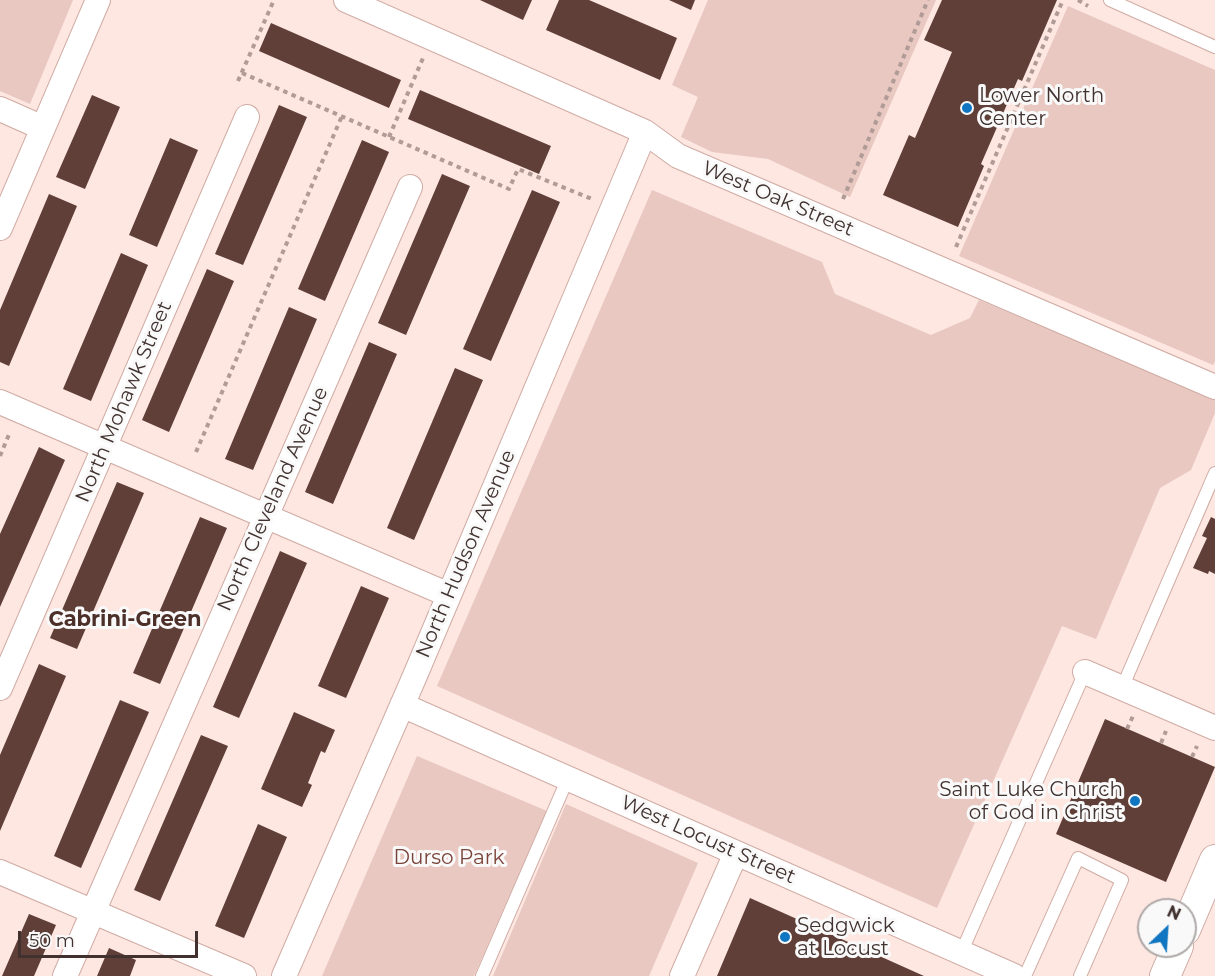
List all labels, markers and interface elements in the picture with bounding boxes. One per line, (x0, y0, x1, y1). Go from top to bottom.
place label: Lower North Center (979, 84, 1104, 131)
marker: Lower North Center (960, 101, 974, 115)
street label: West Oak Street (698, 156, 858, 242)
street label: North Mohawk Street (71, 298, 177, 506)
street label: North Cleveland Avenue (213, 383, 333, 615)
street label: North Hudson Avenue (411, 446, 521, 662)
district label: Cabrini-Green (49, 607, 201, 633)
place label: Saint Luke Church of God in Christ (939, 778, 1123, 825)
street label: West Locust Street (617, 791, 799, 889)
marker: Saint Luke Church of God in Christ (1128, 794, 1142, 808)
park label: Durso Park (393, 846, 505, 870)
north arrow (1137, 898, 1197, 958)
text: N (1164, 902, 1184, 924)
place label: Sedgwick at Locust (797, 914, 895, 961)
scale bar (21, 919, 201, 957)
text: 50 m (29, 930, 75, 952)
marker: Sedgwick at Locust (778, 930, 792, 944)

